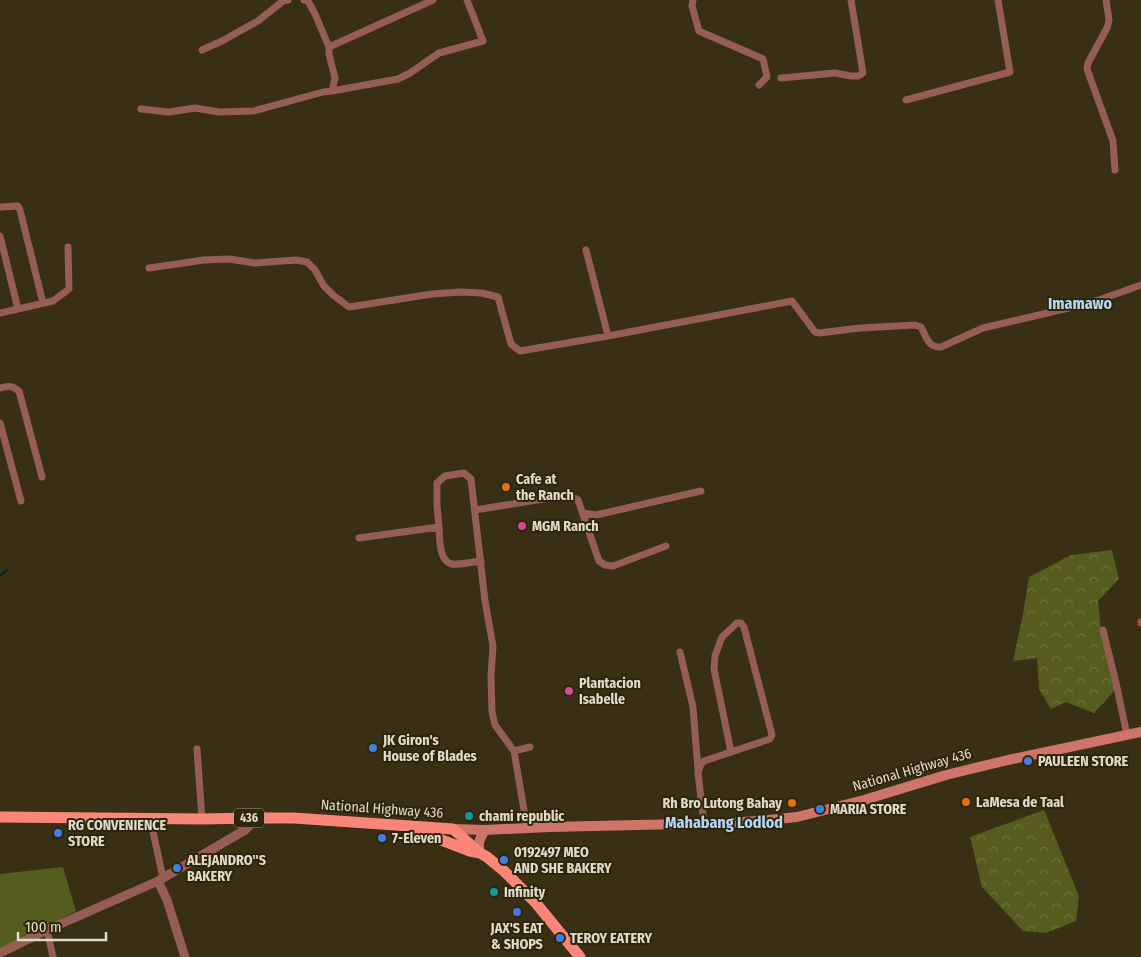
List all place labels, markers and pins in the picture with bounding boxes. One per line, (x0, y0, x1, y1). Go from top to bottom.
place label: Cafe at the Ranch (516, 471, 574, 504)
marker: Cafe at the Ranch (500, 481, 512, 493)
place label: MGM Ranch (532, 518, 599, 535)
marker: MGM Ranch (516, 520, 528, 532)
place label: Plantacion Isabelle (579, 675, 641, 708)
marker: Plantacion Isabelle (563, 685, 575, 697)
place label: JK Giron's House of Blades (382, 732, 477, 765)
marker: JK Giron's House of Blades (367, 742, 379, 754)
place label: PAULEEN STORE (1038, 753, 1129, 770)
marker: PAULEEN STORE (1022, 755, 1034, 767)
place label: LaMesa de Taal (976, 794, 1064, 811)
place label: Rh Bro Lutong Bahay (662, 795, 782, 812)
marker: LaMesa de Taal (960, 796, 972, 808)
marker: Rh Bro Lutong Bahay (786, 797, 798, 809)
place label: MARIA STORE (830, 801, 907, 818)
marker: MARIA STORE (814, 803, 826, 815)
place label: chami republic (479, 808, 565, 825)
marker: chami republic (463, 810, 475, 822)
place label: RG CONVENIENCE STORE (68, 817, 167, 850)
marker: RG CONVENIENCE STORE (52, 827, 64, 839)
place label: 7-Eleven (392, 830, 441, 847)
marker: 7-Eleven (376, 832, 388, 844)
place label: 0192497 MEO AND SHE BAKERY (513, 844, 612, 877)
place label: ALEJANDRO''S BAKERY (186, 852, 266, 885)
marker: 0192497 MEO AND SHE BAKERY (498, 854, 510, 866)
marker: ALEJANDRO''S BAKERY (171, 862, 183, 874)
place label: Infinity (504, 884, 546, 901)
marker: Infinity (488, 886, 500, 898)
marker: JAX'S EAT & SHOPS (511, 906, 523, 918)
place label: JAX'S EAT & SHOPS (490, 920, 544, 953)
place label: TEROY EATERY (570, 930, 652, 947)
marker: TEROY EATERY (554, 932, 566, 944)

